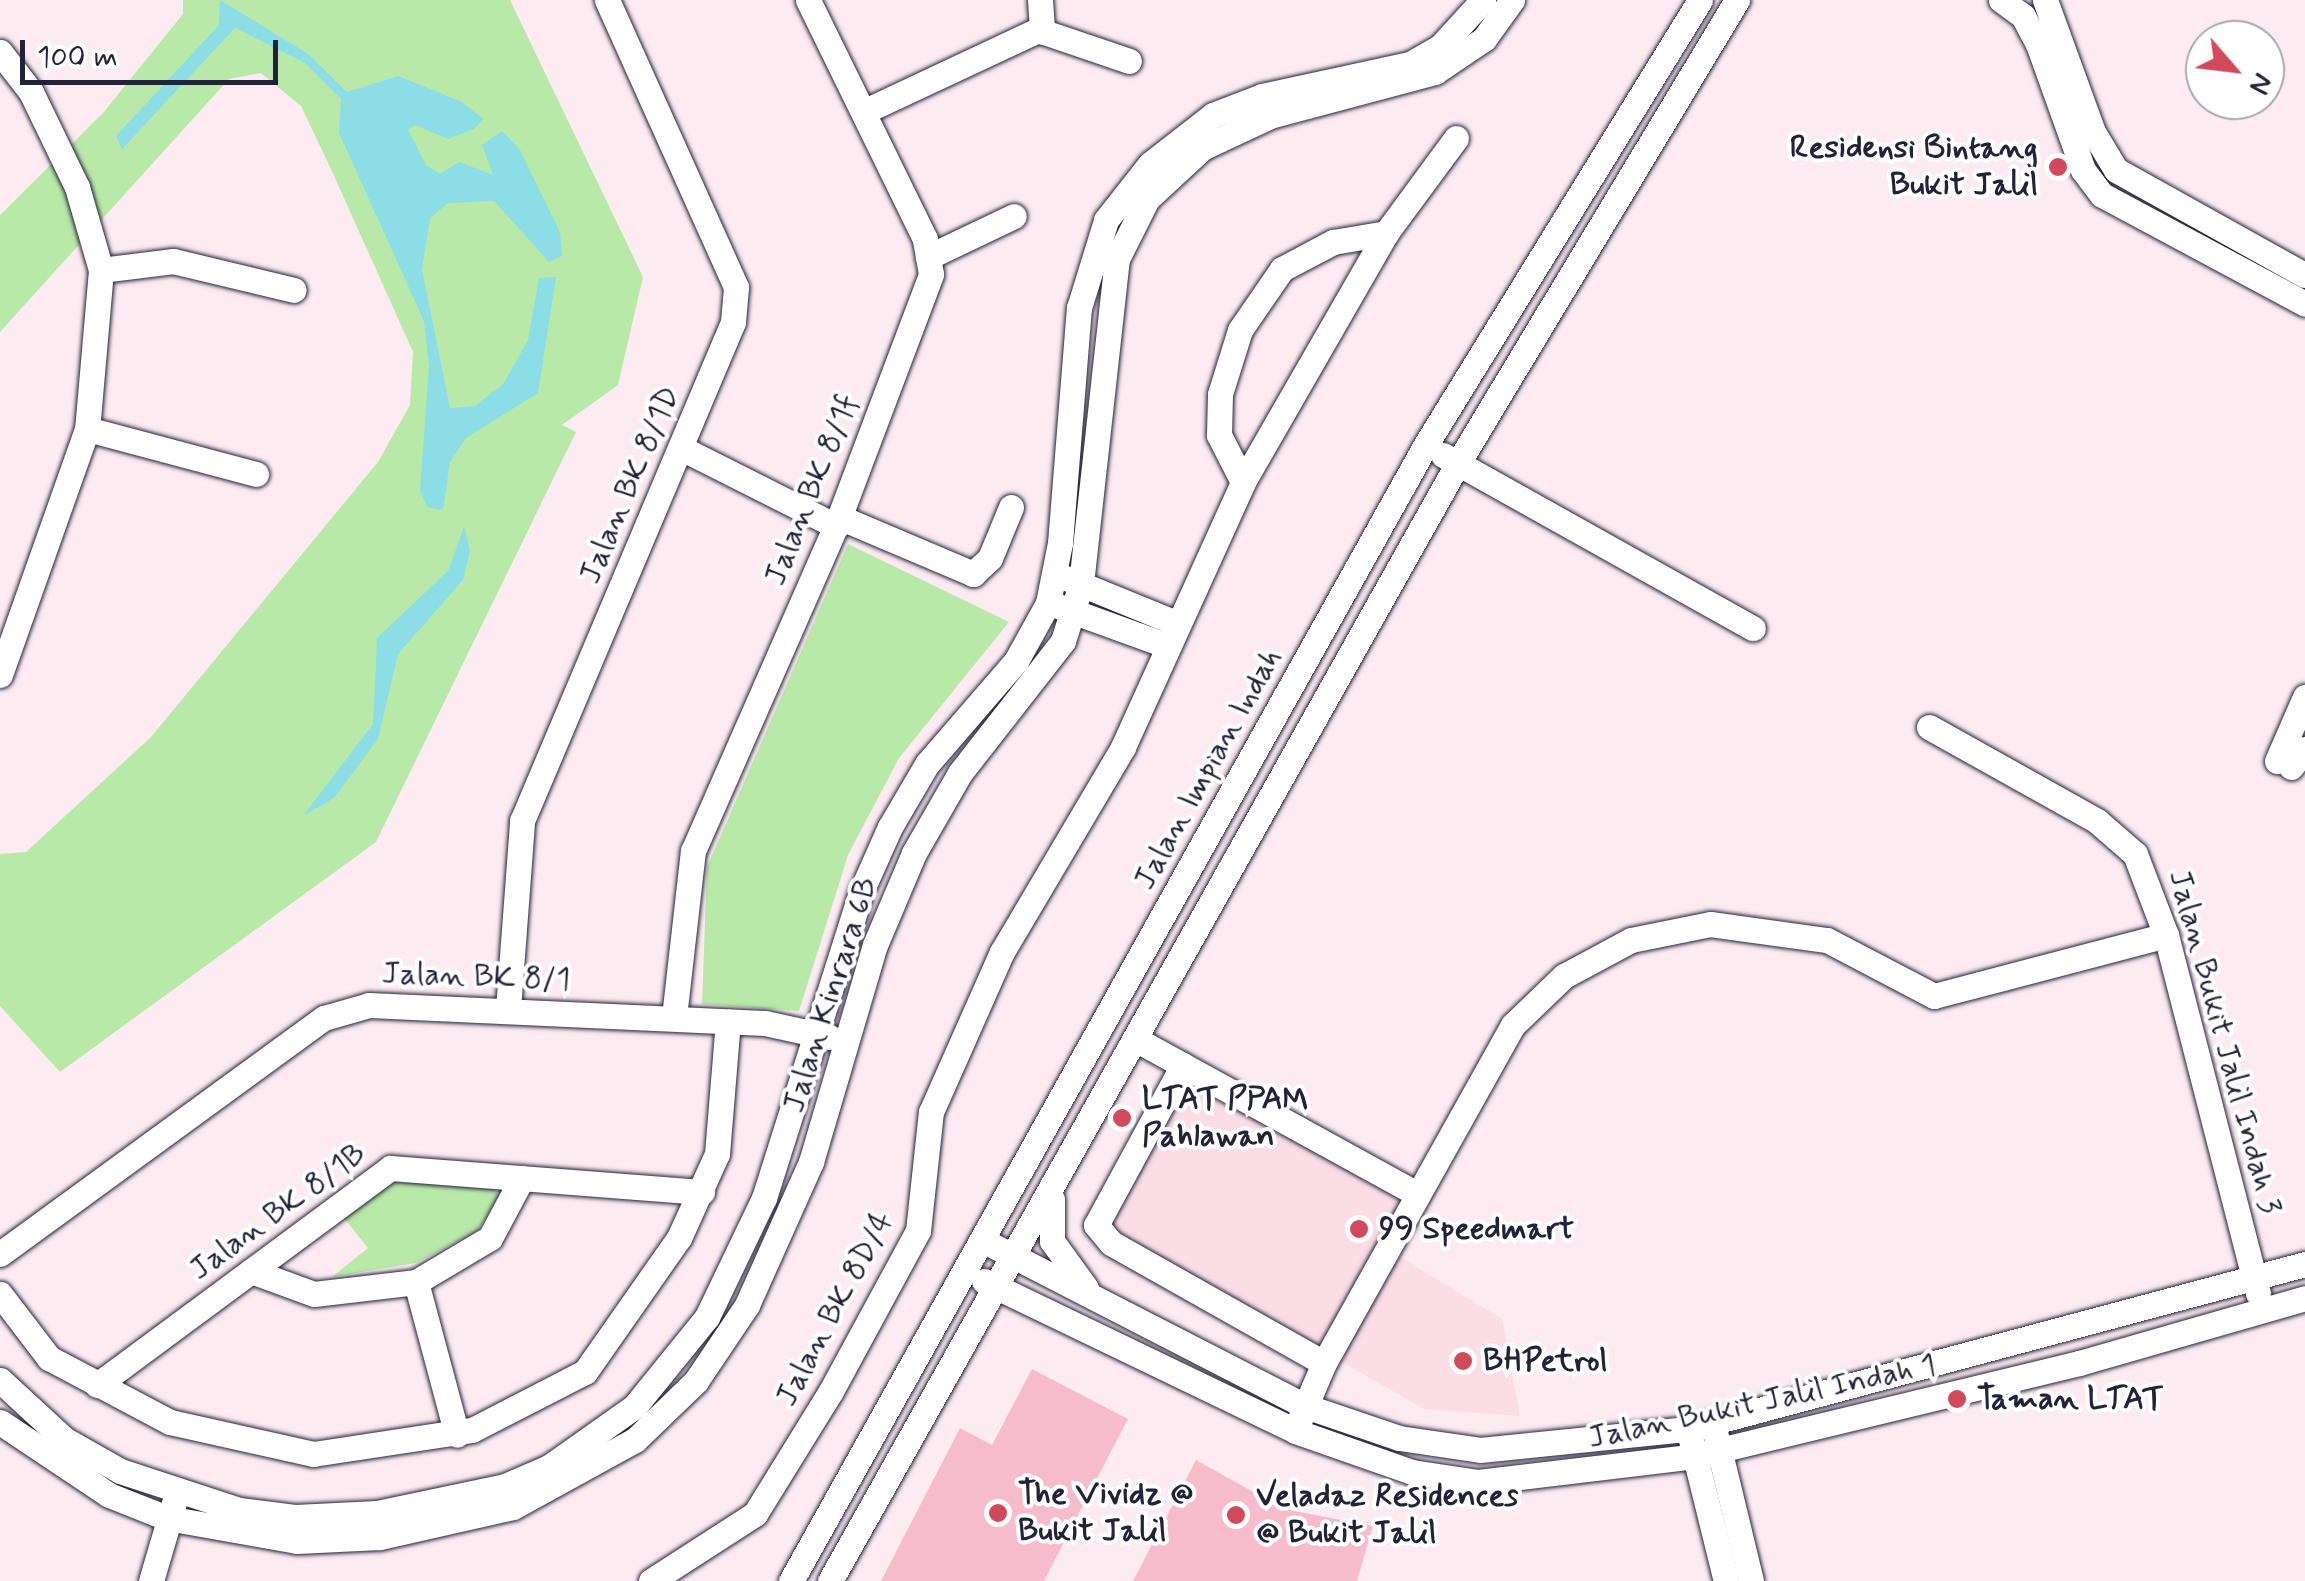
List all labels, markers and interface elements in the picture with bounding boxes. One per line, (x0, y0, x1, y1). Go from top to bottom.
scale bar (25, 20, 282, 82)
north arrow (2185, 20, 2285, 120)
text: 100 m (37, 38, 118, 77)
text: N (2239, 66, 2281, 100)
place label: Residensi Bintang Bukit Jalil (1798, 130, 2038, 205)
marker: Residensi Bintang Bukit Jalil (2047, 156, 2069, 178)
street label: Jalan BK 8/1D (571, 380, 689, 590)
street label: Jalan BK 8/1f (756, 389, 868, 591)
street label: Jalan Impian Indah (1121, 634, 1295, 904)
street label: Jalan Bukit Jalil Indah 3 (2160, 869, 2288, 1215)
street label: Jalan Kinrara 6B (775, 872, 887, 1118)
street label: Jalan BK 8/1 (381, 955, 571, 999)
place label: LTAT PPAM Pahlawan (1142, 1081, 1309, 1156)
marker: LTAT PPAM Pahlawan (1111, 1107, 1133, 1129)
street label: Jalan BK 8/1B (182, 1135, 374, 1289)
street label: Jalan BK 8D/4 (768, 1205, 902, 1413)
place label: 99 Speedmart (1379, 1210, 1574, 1248)
marker: 99 Speedmart (1348, 1218, 1370, 1240)
place label: BHPetrol (1483, 1342, 1607, 1380)
street label: Jalan Bukit Jalil Indah 1 (1588, 1347, 1936, 1457)
marker: BHPetrol (1452, 1350, 1474, 1372)
place label: Taman LTAT (1977, 1380, 2164, 1418)
marker: Taman LTAT (1946, 1388, 1968, 1410)
place label: The Vividz @ Bukit Jalil (1018, 1476, 1191, 1551)
place label: Veladaz Residences @ Bukit Jalil (1256, 1478, 1521, 1553)
marker: The Vividz @ Bukit Jalil (987, 1502, 1009, 1524)
marker: Veladaz Residences @ Bukit Jalil (1225, 1504, 1247, 1526)

